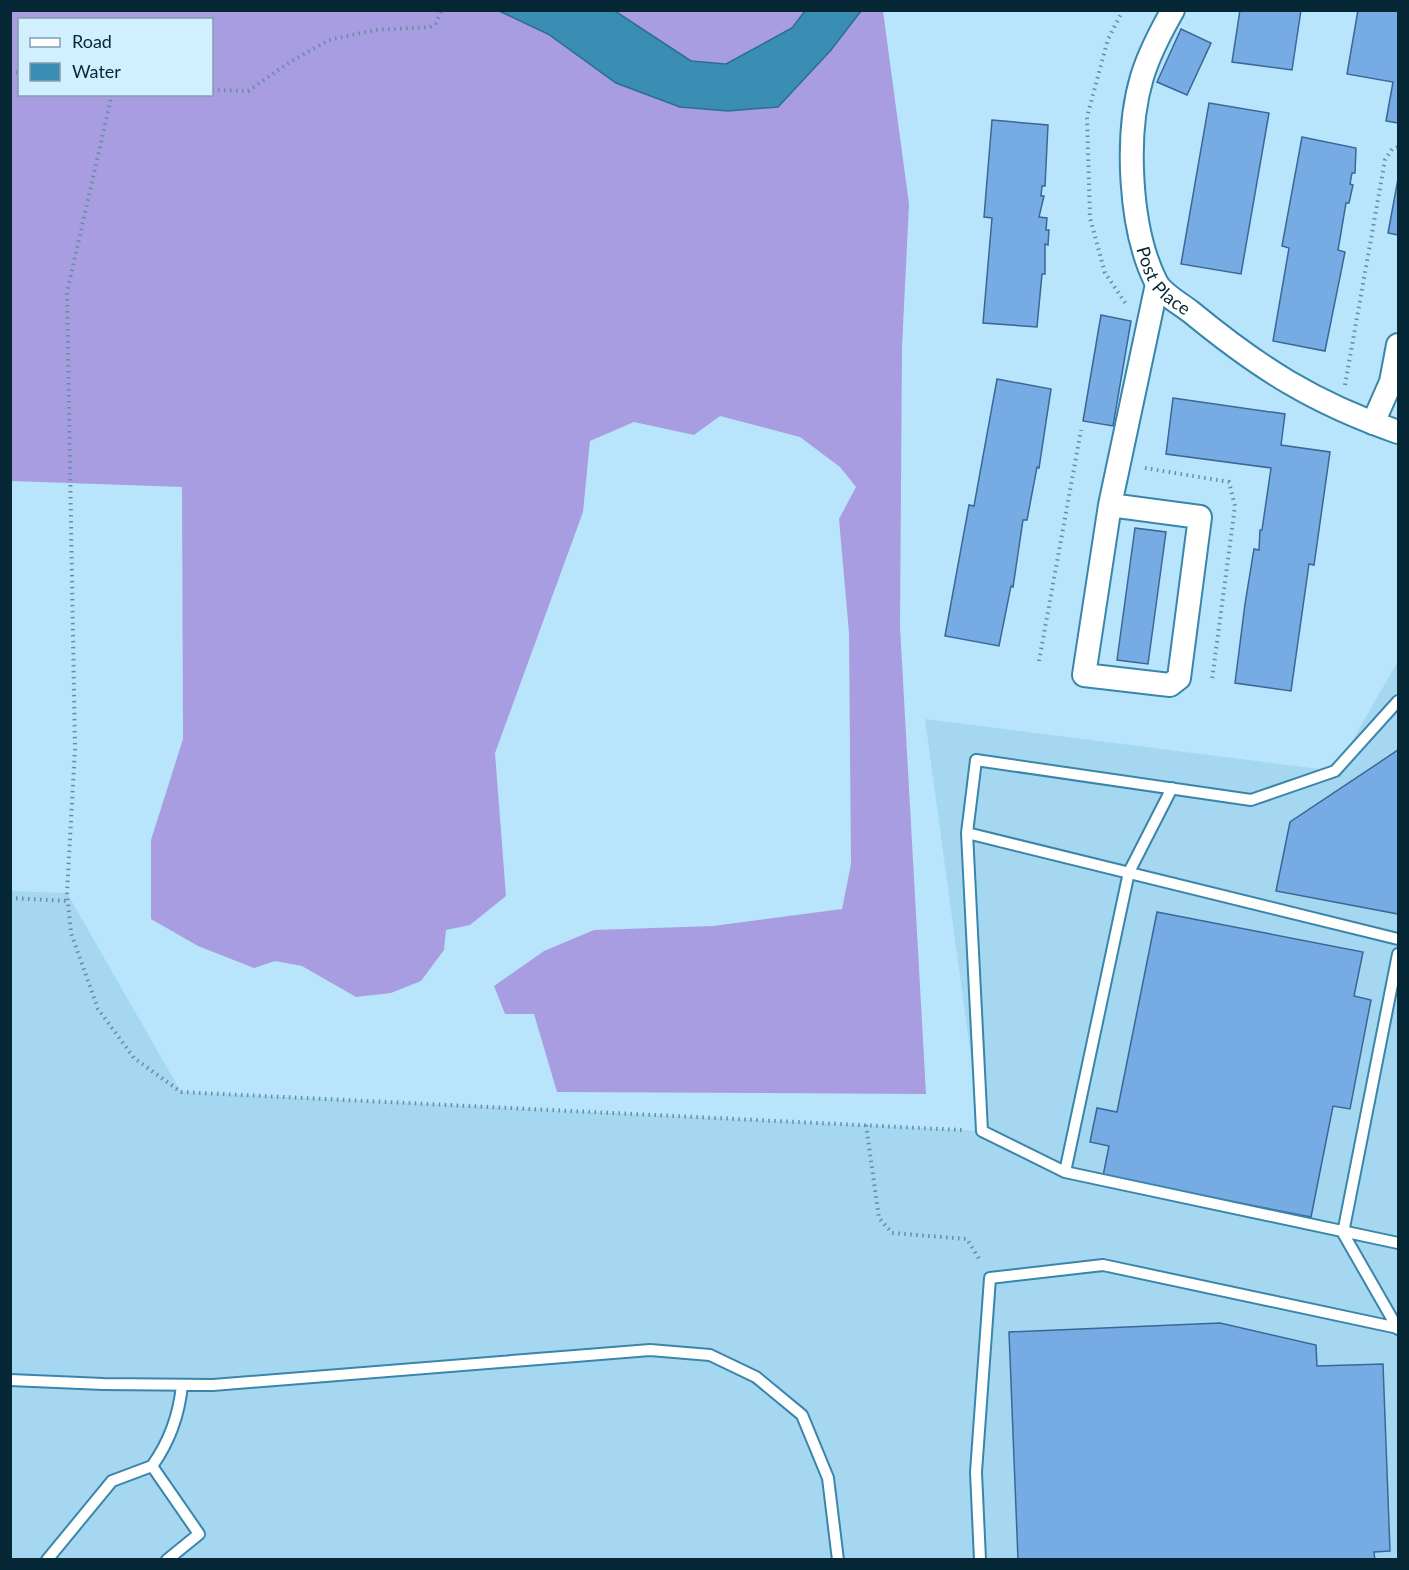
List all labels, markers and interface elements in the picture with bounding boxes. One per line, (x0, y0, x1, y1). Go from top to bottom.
legend (18, 18, 213, 96)
text: Road (72, 30, 112, 52)
text: Water (72, 60, 121, 82)
street label: Post Place (1132, 244, 1195, 319)

